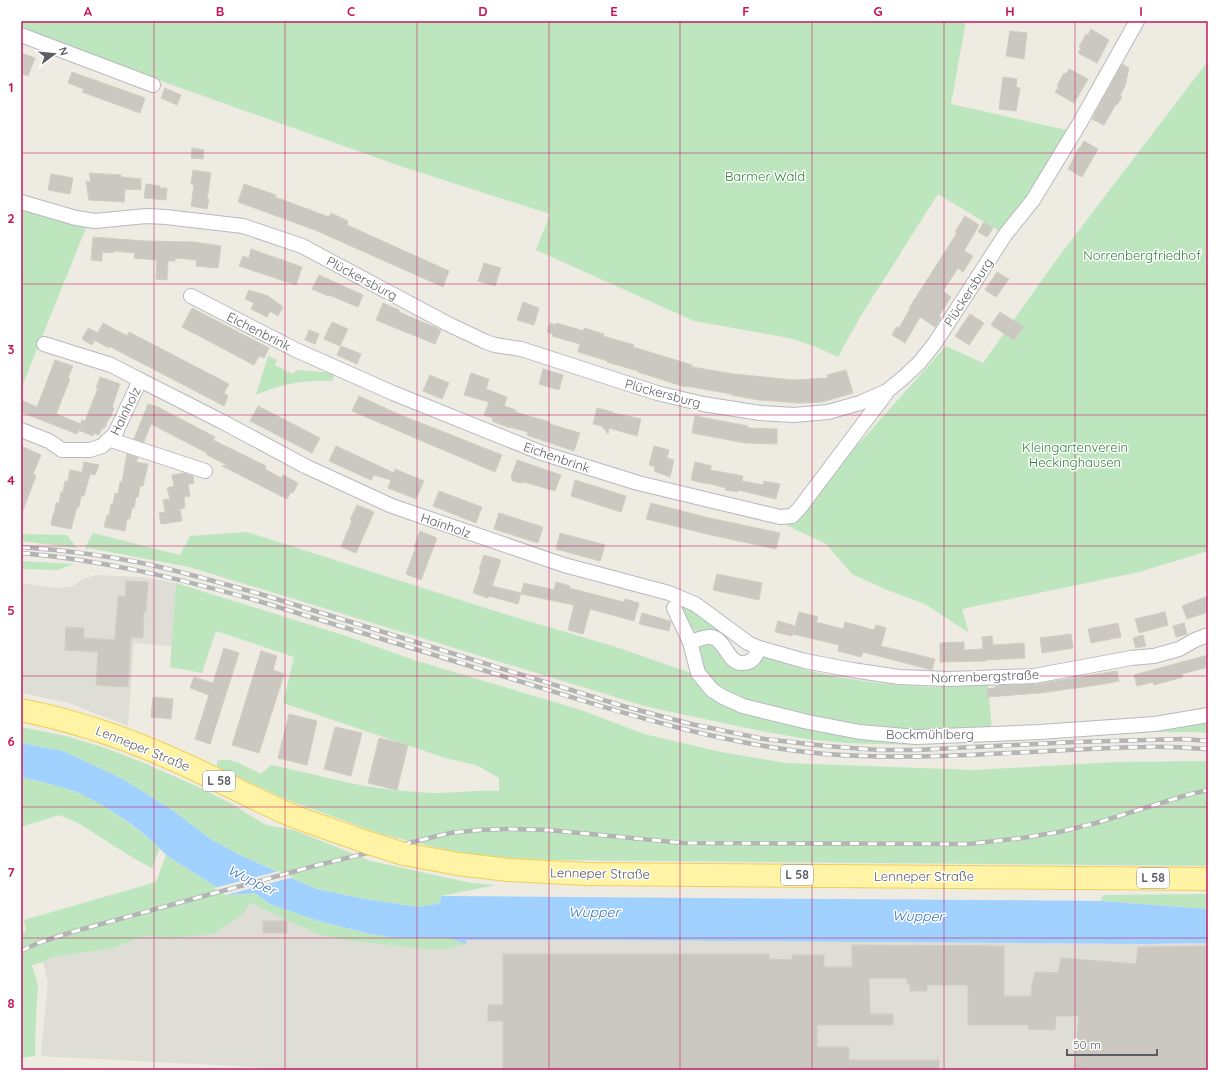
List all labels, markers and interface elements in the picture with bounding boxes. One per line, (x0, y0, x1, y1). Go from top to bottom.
text: A (84, 3, 93, 19)
text: B (216, 3, 224, 19)
text: C (347, 3, 355, 19)
text: D (478, 3, 488, 19)
text: E (610, 3, 618, 19)
text: F (742, 3, 750, 19)
text: G (873, 3, 883, 19)
text: H (1005, 3, 1015, 19)
text: I (1139, 3, 1143, 19)
north arrow (34, 34, 74, 74)
text: N (56, 45, 71, 57)
text: 1 (8, 79, 14, 95)
park label: Barmer Wald (725, 168, 805, 184)
text: 2 (7, 210, 15, 226)
park label: Norrenbergfriedhof (1083, 247, 1201, 263)
street label: Plückersburg (324, 253, 400, 303)
street label: Plückersburg (940, 255, 996, 329)
street label: Eichenbrink (225, 308, 294, 354)
text: 3 (8, 341, 15, 357)
street label: Plückersburg (623, 375, 703, 411)
street label: Hainholz (106, 384, 144, 438)
street label: Eichenbrink (522, 438, 592, 476)
park label: Kleingartenverein Heckinghausen (1022, 439, 1128, 470)
text: 4 (7, 472, 15, 488)
street label: Hainholz (419, 509, 473, 541)
text: 5 (7, 602, 15, 618)
street label: Norrenbergstraße (931, 666, 1039, 686)
street label: Lenneper Straße (94, 722, 192, 774)
street label: Bockmühlberg (886, 726, 974, 742)
text: 6 (7, 733, 15, 749)
road number: L 58 (203, 771, 235, 791)
water label: Wupper (225, 861, 281, 900)
text: 7 (7, 864, 15, 880)
street label: Lenneper Straße (550, 864, 650, 882)
road number: L 58 (781, 865, 813, 885)
street label: Lenneper Straße (874, 868, 974, 884)
road number: L 58 (1137, 868, 1169, 888)
water label: Wupper (568, 903, 621, 921)
water label: Wupper (892, 907, 946, 925)
text: 8 (7, 995, 15, 1011)
scale bar (1067, 1031, 1157, 1057)
text: 50 m (1073, 1037, 1101, 1052)

